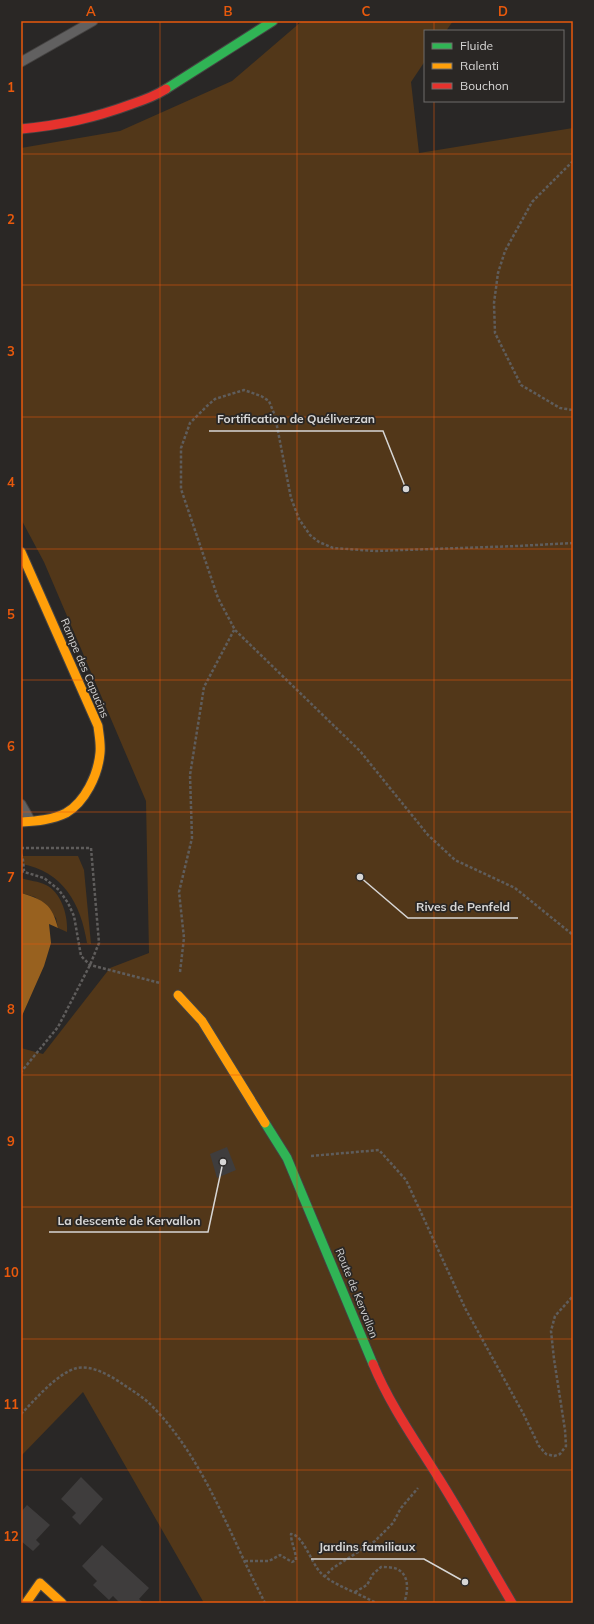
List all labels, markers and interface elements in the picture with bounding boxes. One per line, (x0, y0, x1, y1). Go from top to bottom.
text: A (86, 3, 96, 19)
text: B (224, 3, 233, 19)
text: C (362, 3, 371, 19)
text: D (498, 3, 508, 19)
legend (424, 30, 564, 102)
text: Fluide (460, 38, 493, 53)
text: Ralenti (460, 58, 499, 73)
text: Bouchon (460, 78, 509, 93)
text: 1 (7, 79, 15, 95)
text: 2 (7, 211, 15, 227)
text: 3 (7, 343, 15, 359)
callout: Fortification de Quéliverzan (209, 407, 383, 431)
text: Fortification de Quéliverzan (217, 411, 375, 426)
text: 4 (7, 474, 15, 490)
text: 5 (7, 606, 15, 622)
street label: Rampe des Capucins (58, 616, 112, 720)
text: 6 (7, 738, 15, 754)
text: 7 (7, 869, 15, 885)
callout: Rives de Penfeld (408, 894, 518, 918)
text: Rives de Penfeld (416, 899, 510, 914)
text: 8 (7, 1001, 15, 1017)
text: 9 (7, 1133, 15, 1149)
callout: La descente de Kervallon (49, 1208, 208, 1232)
text: La descente de Kervallon (58, 1213, 200, 1228)
street label: Route de Kervallon (333, 1246, 381, 1340)
text: 10 (3, 1264, 19, 1280)
text: 11 (3, 1396, 19, 1412)
text: 12 (3, 1528, 19, 1544)
callout: Jardins familiaux (311, 1535, 424, 1559)
text: Jardins familiaux (319, 1539, 416, 1554)

